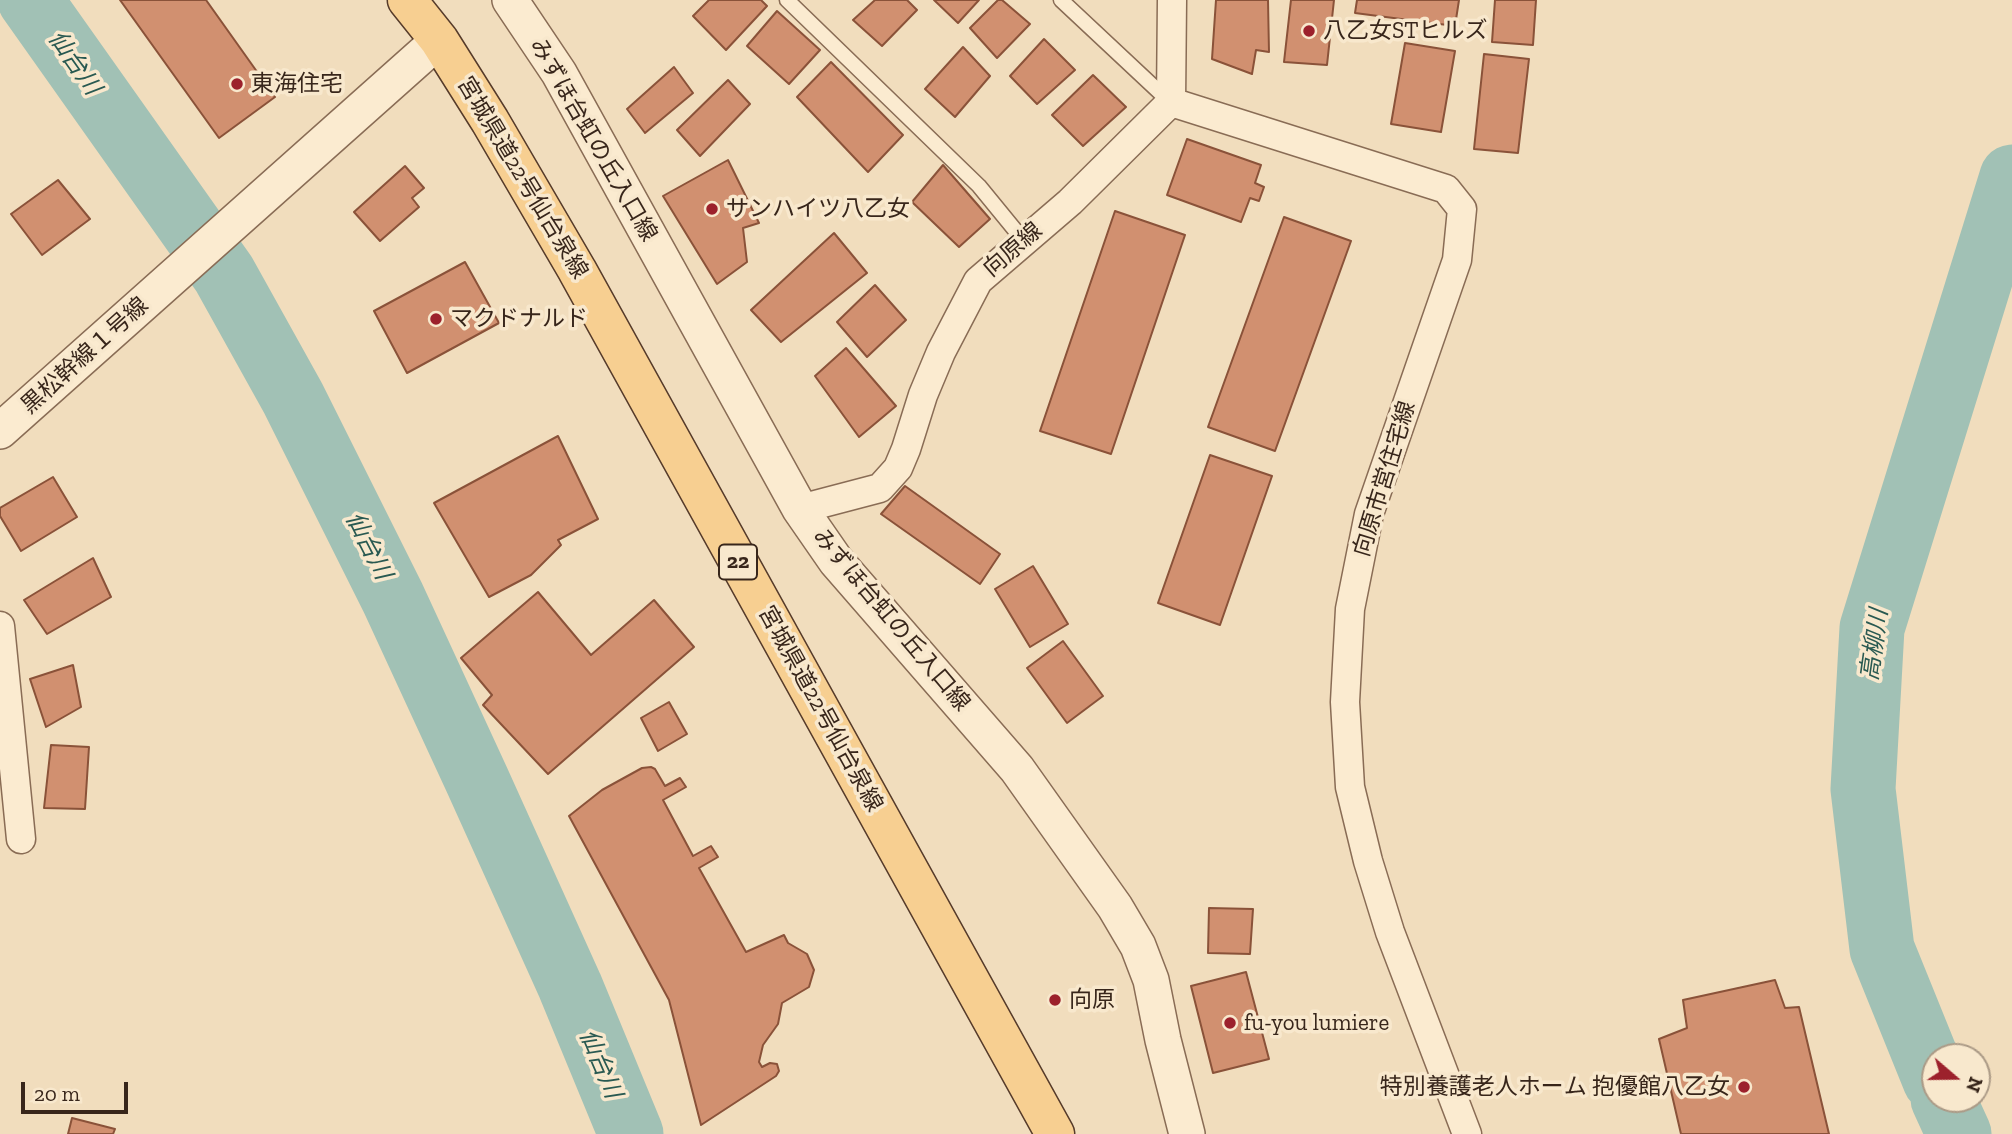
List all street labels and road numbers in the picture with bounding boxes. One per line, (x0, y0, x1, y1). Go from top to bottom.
street label: みずほ台虹の丘入口線 (524, 34, 662, 246)
street label: 宮城県道22号仙台泉線 (451, 72, 593, 284)
street label: 向原線 (978, 217, 1048, 283)
street label: 黒松幹線１号線 (16, 292, 154, 420)
street label: 向原市営住宅線 (1348, 398, 1422, 560)
street label: みずほ台虹の丘入口線 (807, 523, 975, 717)
road number: 22 (719, 544, 757, 580)
street label: 宮城県道22号仙台泉線 (752, 601, 888, 817)

